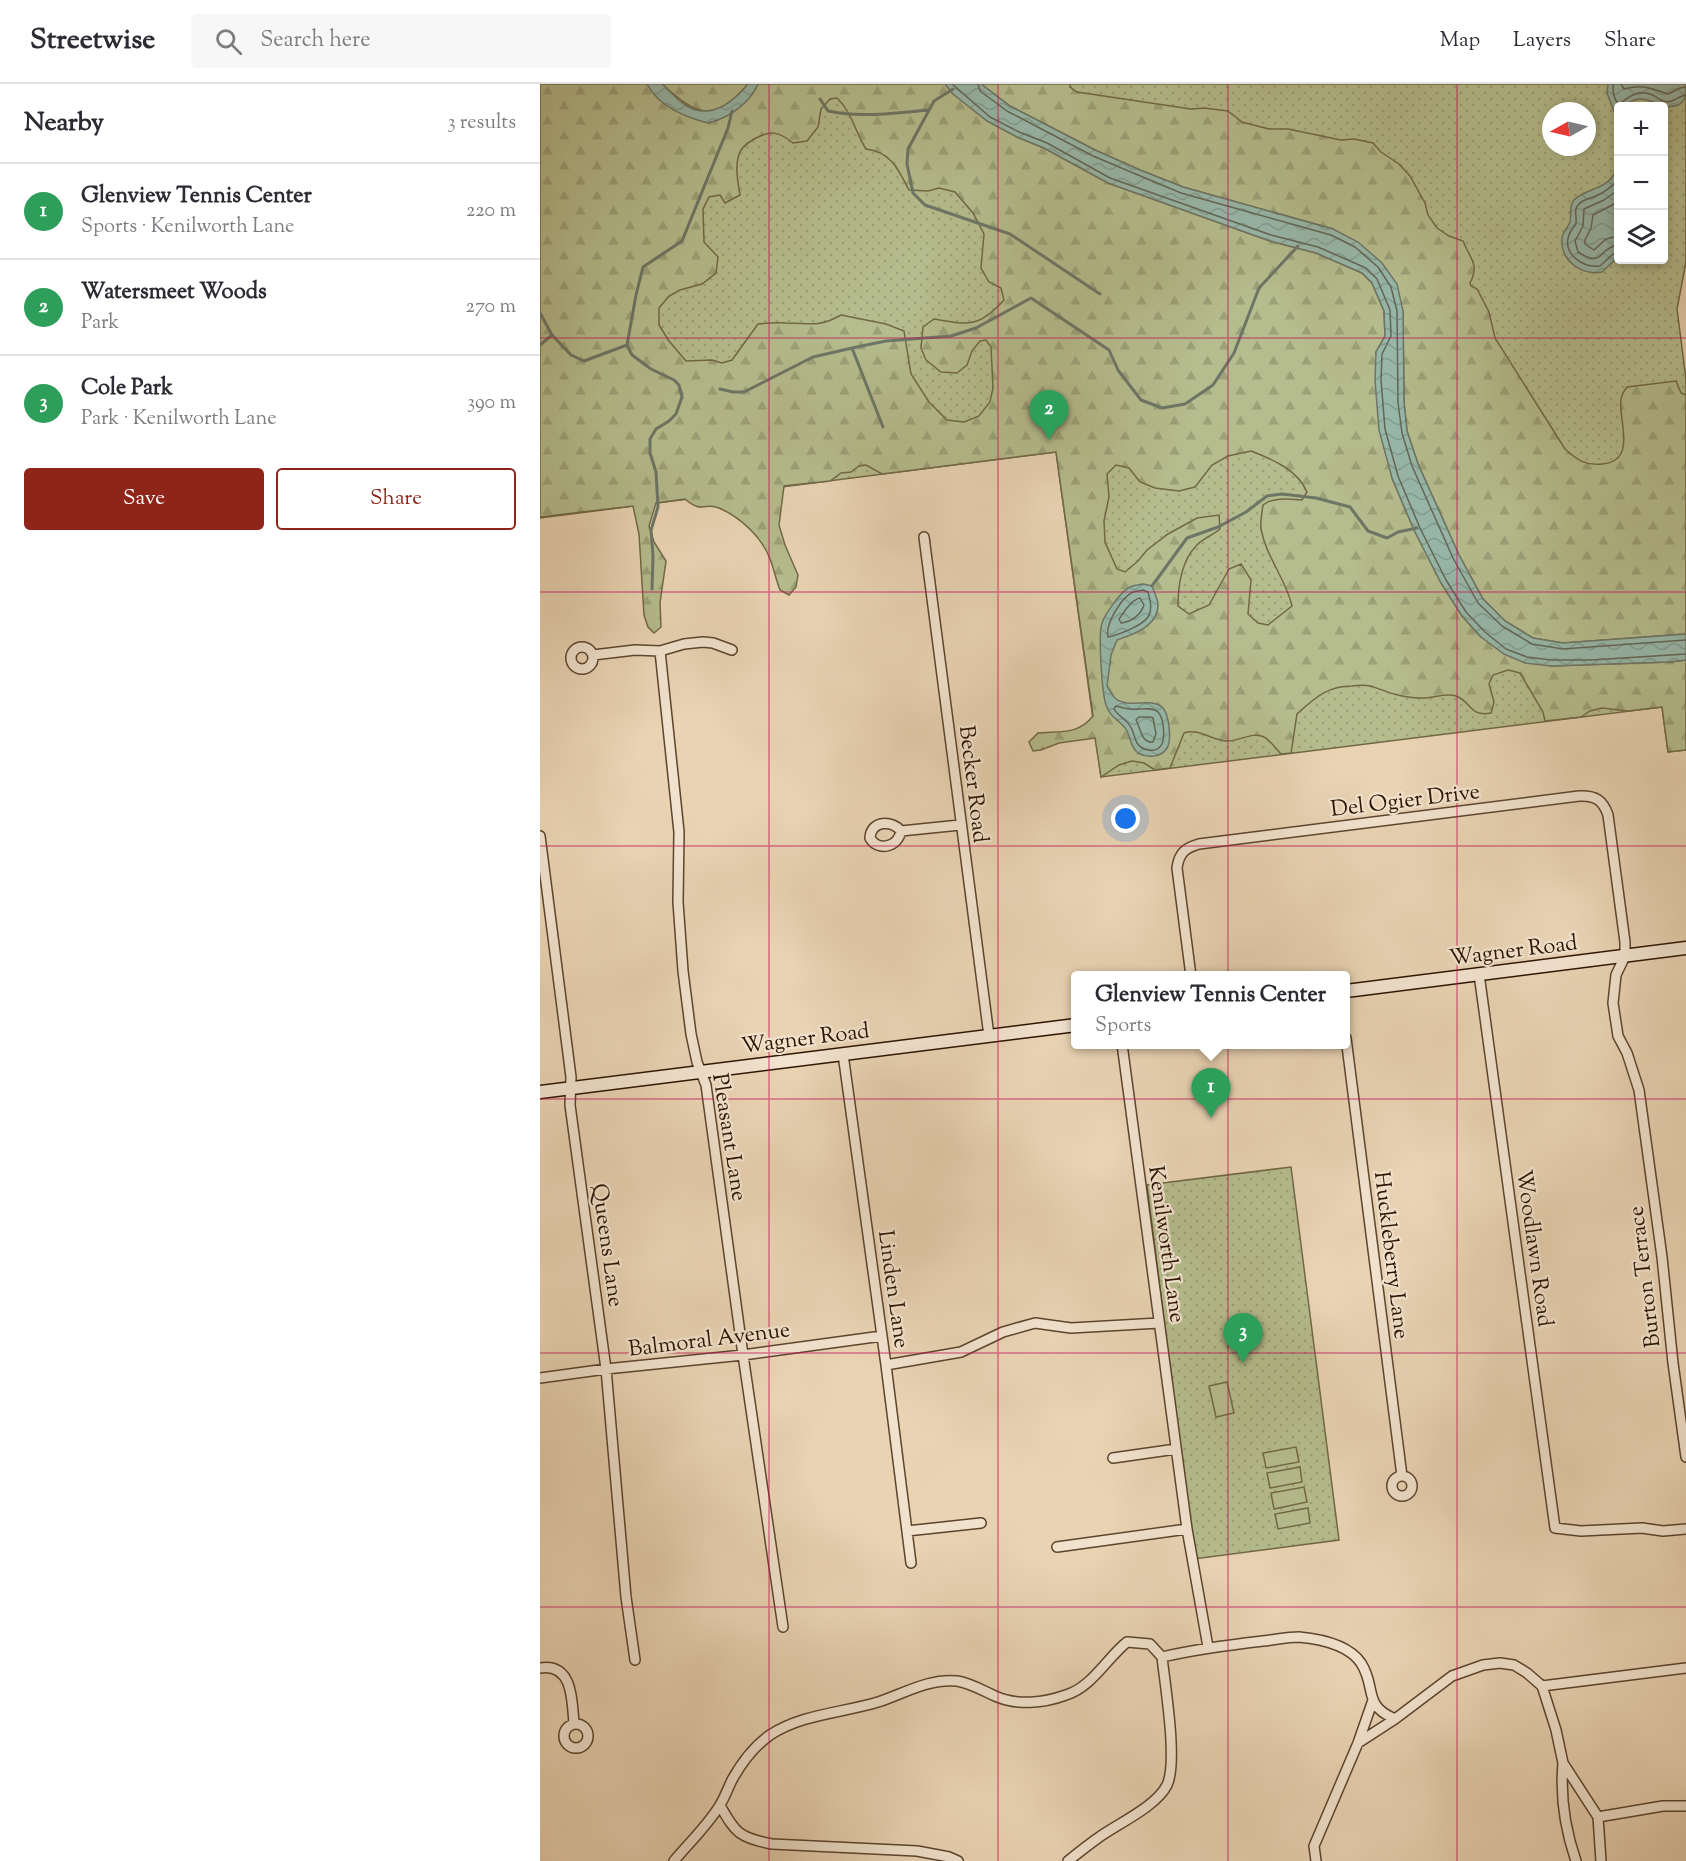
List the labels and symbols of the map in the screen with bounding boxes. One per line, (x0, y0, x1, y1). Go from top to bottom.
north arrow (1542, 102, 1596, 156)
pin: 2 (1030, 390, 1068, 440)
street label: Becker Road (949, 724, 995, 845)
street label: Del Ogier Drive (1329, 777, 1482, 827)
your location (1111, 804, 1140, 833)
street label: Wagner Road (1447, 928, 1579, 976)
street label: Wagner Road (739, 1016, 871, 1064)
pin: 1 (1192, 1068, 1230, 1118)
street label: Pleasant Lane (702, 1071, 754, 1204)
street label: Kenilworth Lane (1138, 1164, 1192, 1325)
street label: Woodlawn Road (1506, 1168, 1560, 1329)
street label: Huckleberry Lane (1364, 1170, 1416, 1341)
street label: Queens Lane (582, 1182, 631, 1309)
street label: Burton Terrace (1621, 1204, 1671, 1349)
street label: Linden Lane (868, 1228, 916, 1351)
pin: 3 (1224, 1314, 1262, 1363)
street label: Balmoral Avenue (627, 1315, 792, 1367)

